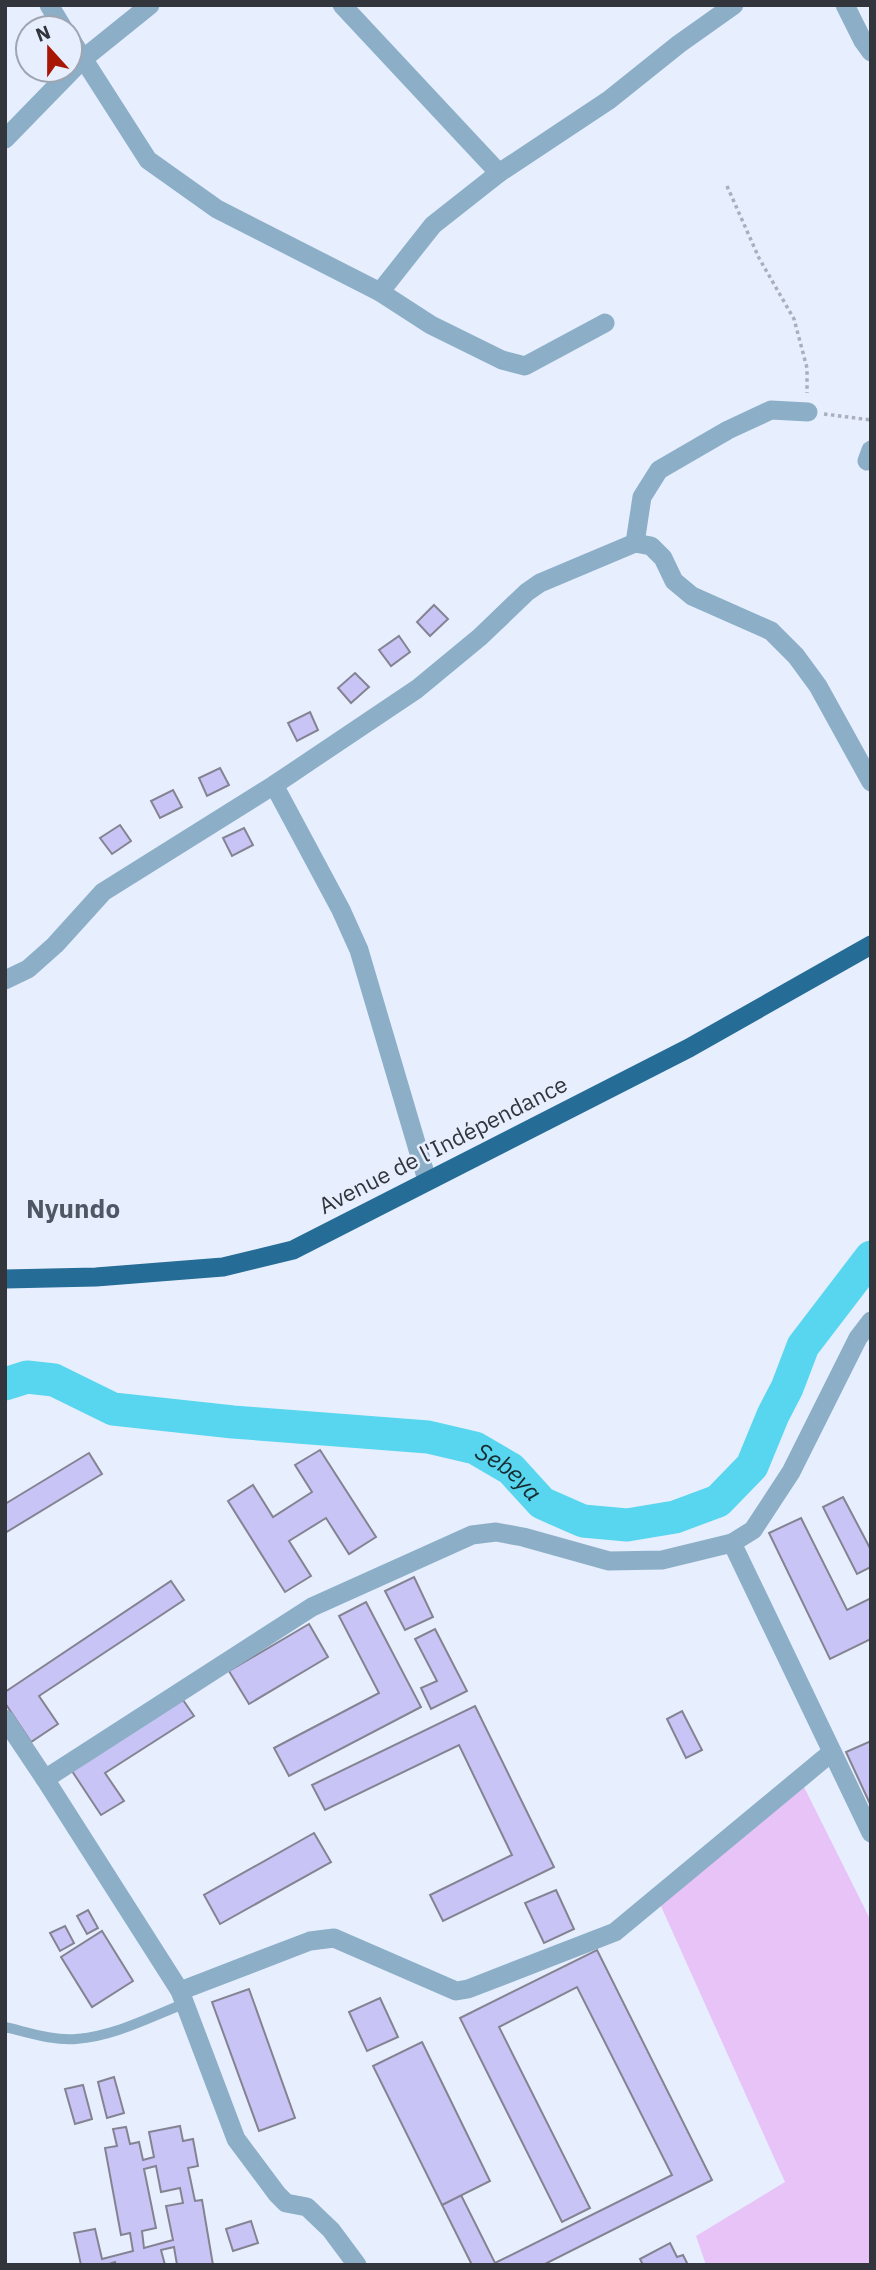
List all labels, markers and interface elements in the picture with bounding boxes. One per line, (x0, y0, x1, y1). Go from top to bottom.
north arrow (14, 14, 84, 84)
text: N (32, 19, 54, 47)
street label: Avenue de l'Indépendance (313, 1068, 572, 1220)
district label: Nyundo (26, 1191, 120, 1225)
water label: Sebeya (470, 1435, 550, 1508)

